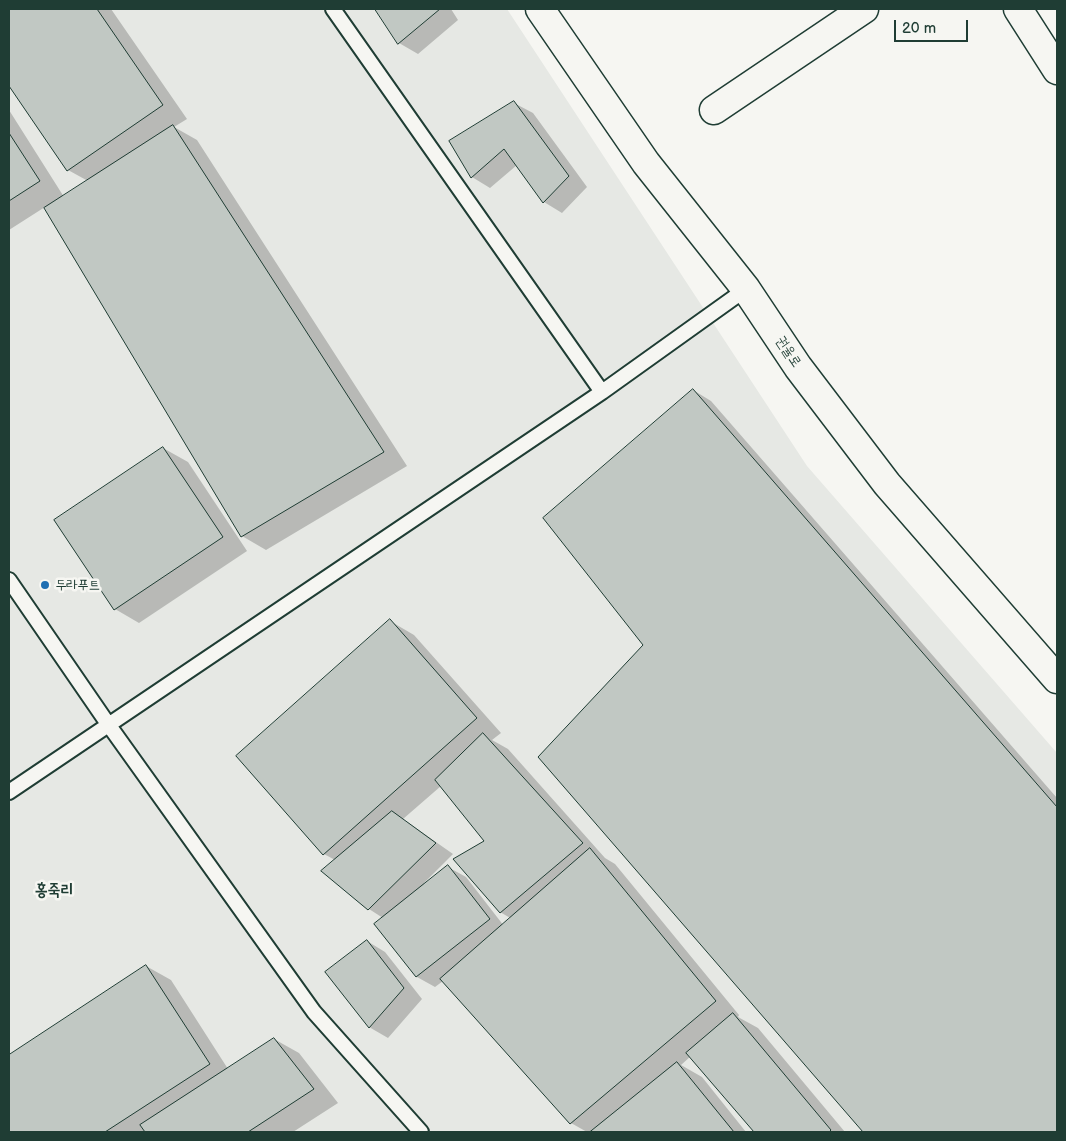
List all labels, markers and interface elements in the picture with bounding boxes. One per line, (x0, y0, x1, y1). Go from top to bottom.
scale bar (896, 10, 970, 42)
text: 20 m (902, 19, 936, 38)
street label: 권율로 (772, 333, 804, 371)
place label: 두라푸트 (55, 577, 100, 593)
marker: 두라푸트 (39, 579, 51, 591)
district label: 홍죽리 (35, 881, 73, 901)

